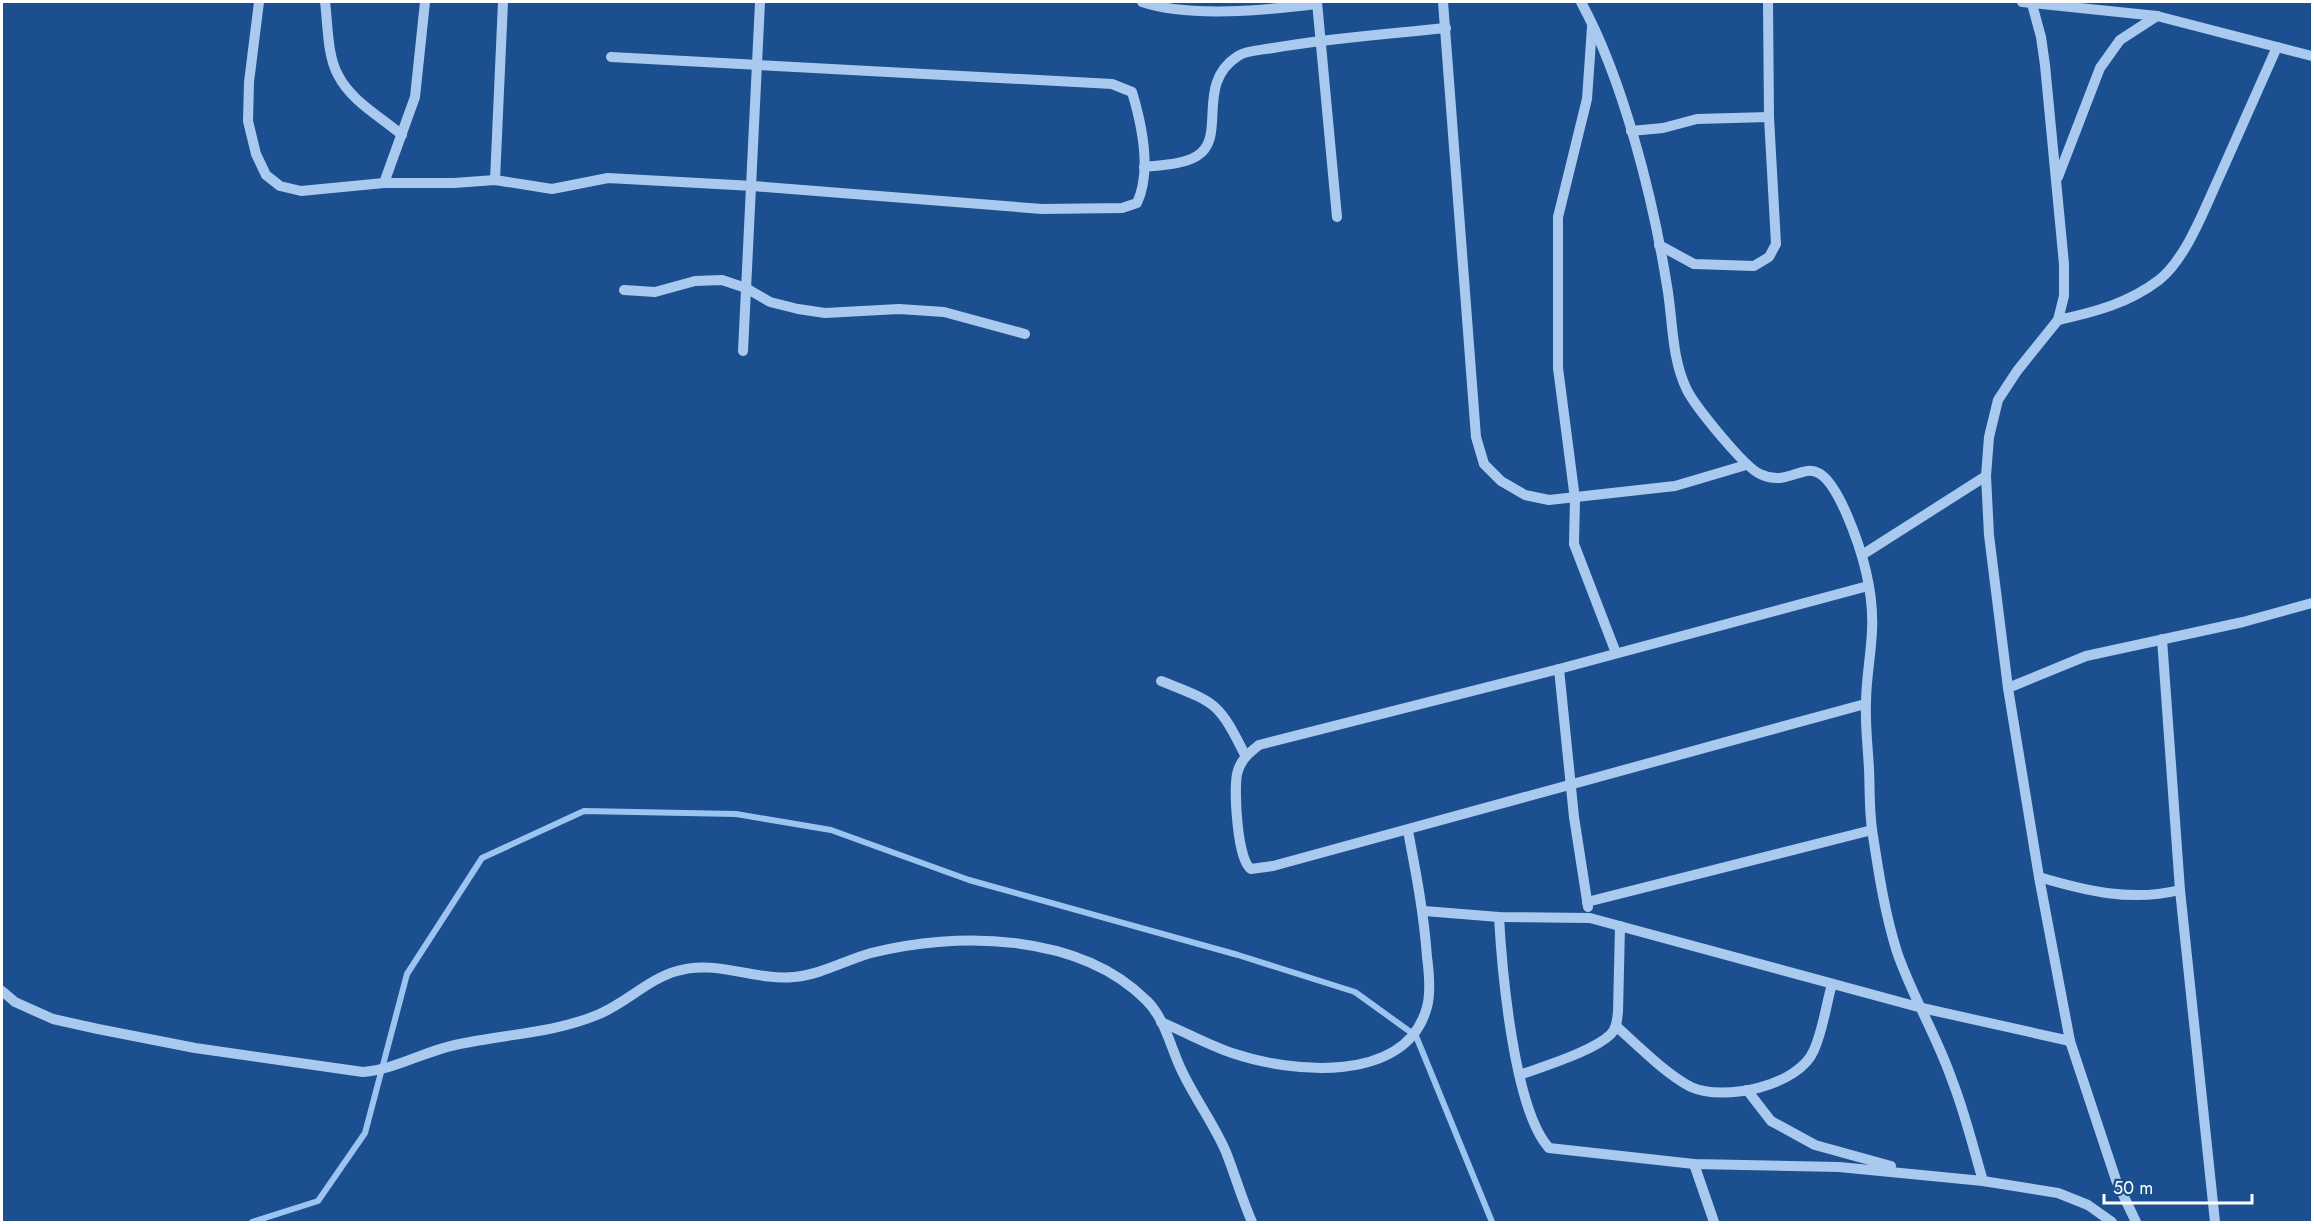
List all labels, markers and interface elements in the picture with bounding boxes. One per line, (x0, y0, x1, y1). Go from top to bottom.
scale bar (2104, 1167, 2252, 1205)
text: 50 m (2113, 1175, 2153, 1201)

